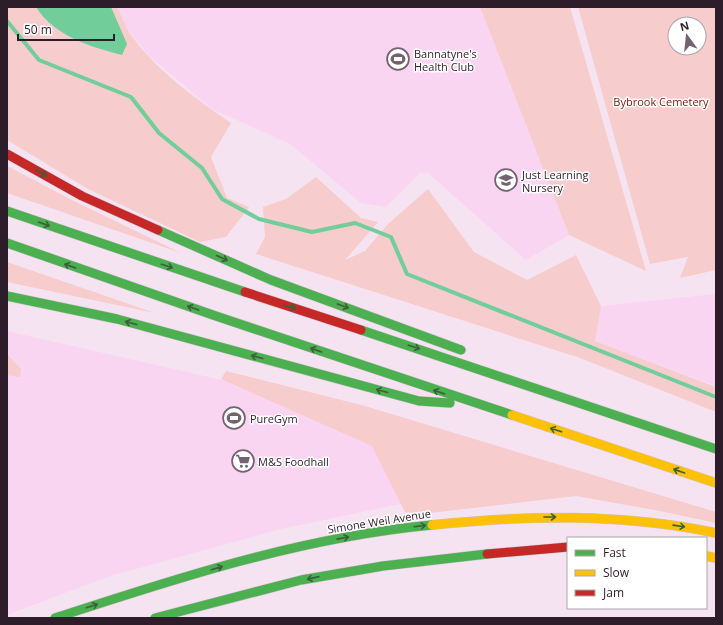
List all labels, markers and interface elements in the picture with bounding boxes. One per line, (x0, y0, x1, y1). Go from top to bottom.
scale bar (18, 16, 114, 42)
north arrow (667, 16, 707, 56)
text: N (678, 17, 691, 34)
text: 50 m (24, 21, 52, 38)
sports icon: Bannatyne's Health Club (385, 46, 411, 72)
place label: Bannatyne's Health Club (414, 46, 477, 74)
park label: Bybrook Cemetery (613, 94, 709, 109)
school or university icon: Just Learning Nursery (493, 167, 519, 193)
place label: Just Learning Nursery (521, 167, 589, 195)
one-way arrow (35, 169, 47, 177)
one-way arrow (37, 221, 50, 228)
one-way arrow (215, 255, 227, 262)
one-way arrow (64, 262, 77, 269)
one-way arrow (160, 263, 172, 271)
one-way arrow (336, 302, 348, 310)
one-way arrow (187, 304, 199, 312)
one-way arrow (284, 304, 297, 311)
one-way arrow (125, 319, 138, 326)
one-way arrow (407, 344, 420, 351)
one-way arrow (310, 346, 323, 353)
one-way arrow (251, 353, 264, 360)
one-way arrow (376, 387, 389, 394)
one-way arrow (433, 387, 445, 395)
sports icon: PureGym (221, 405, 247, 431)
place label: PureGym (250, 411, 298, 426)
one-way arrow (550, 425, 562, 433)
supermarket icon: M&S Foodhall (230, 448, 256, 474)
place label: M&S Foodhall (258, 454, 329, 469)
one-way arrow (673, 466, 685, 474)
street label: Simone Weil Avenue (326, 505, 432, 537)
one-way arrow (543, 513, 556, 521)
one-way arrow (413, 522, 426, 530)
one-way arrow (672, 522, 685, 530)
one-way arrow (336, 534, 349, 542)
legend (567, 537, 707, 609)
text: Fast (603, 544, 626, 561)
one-way arrow (210, 564, 223, 572)
text: Slow (603, 564, 630, 581)
one-way arrow (307, 574, 320, 582)
text: Jam (602, 584, 624, 601)
one-way arrow (86, 601, 98, 609)

